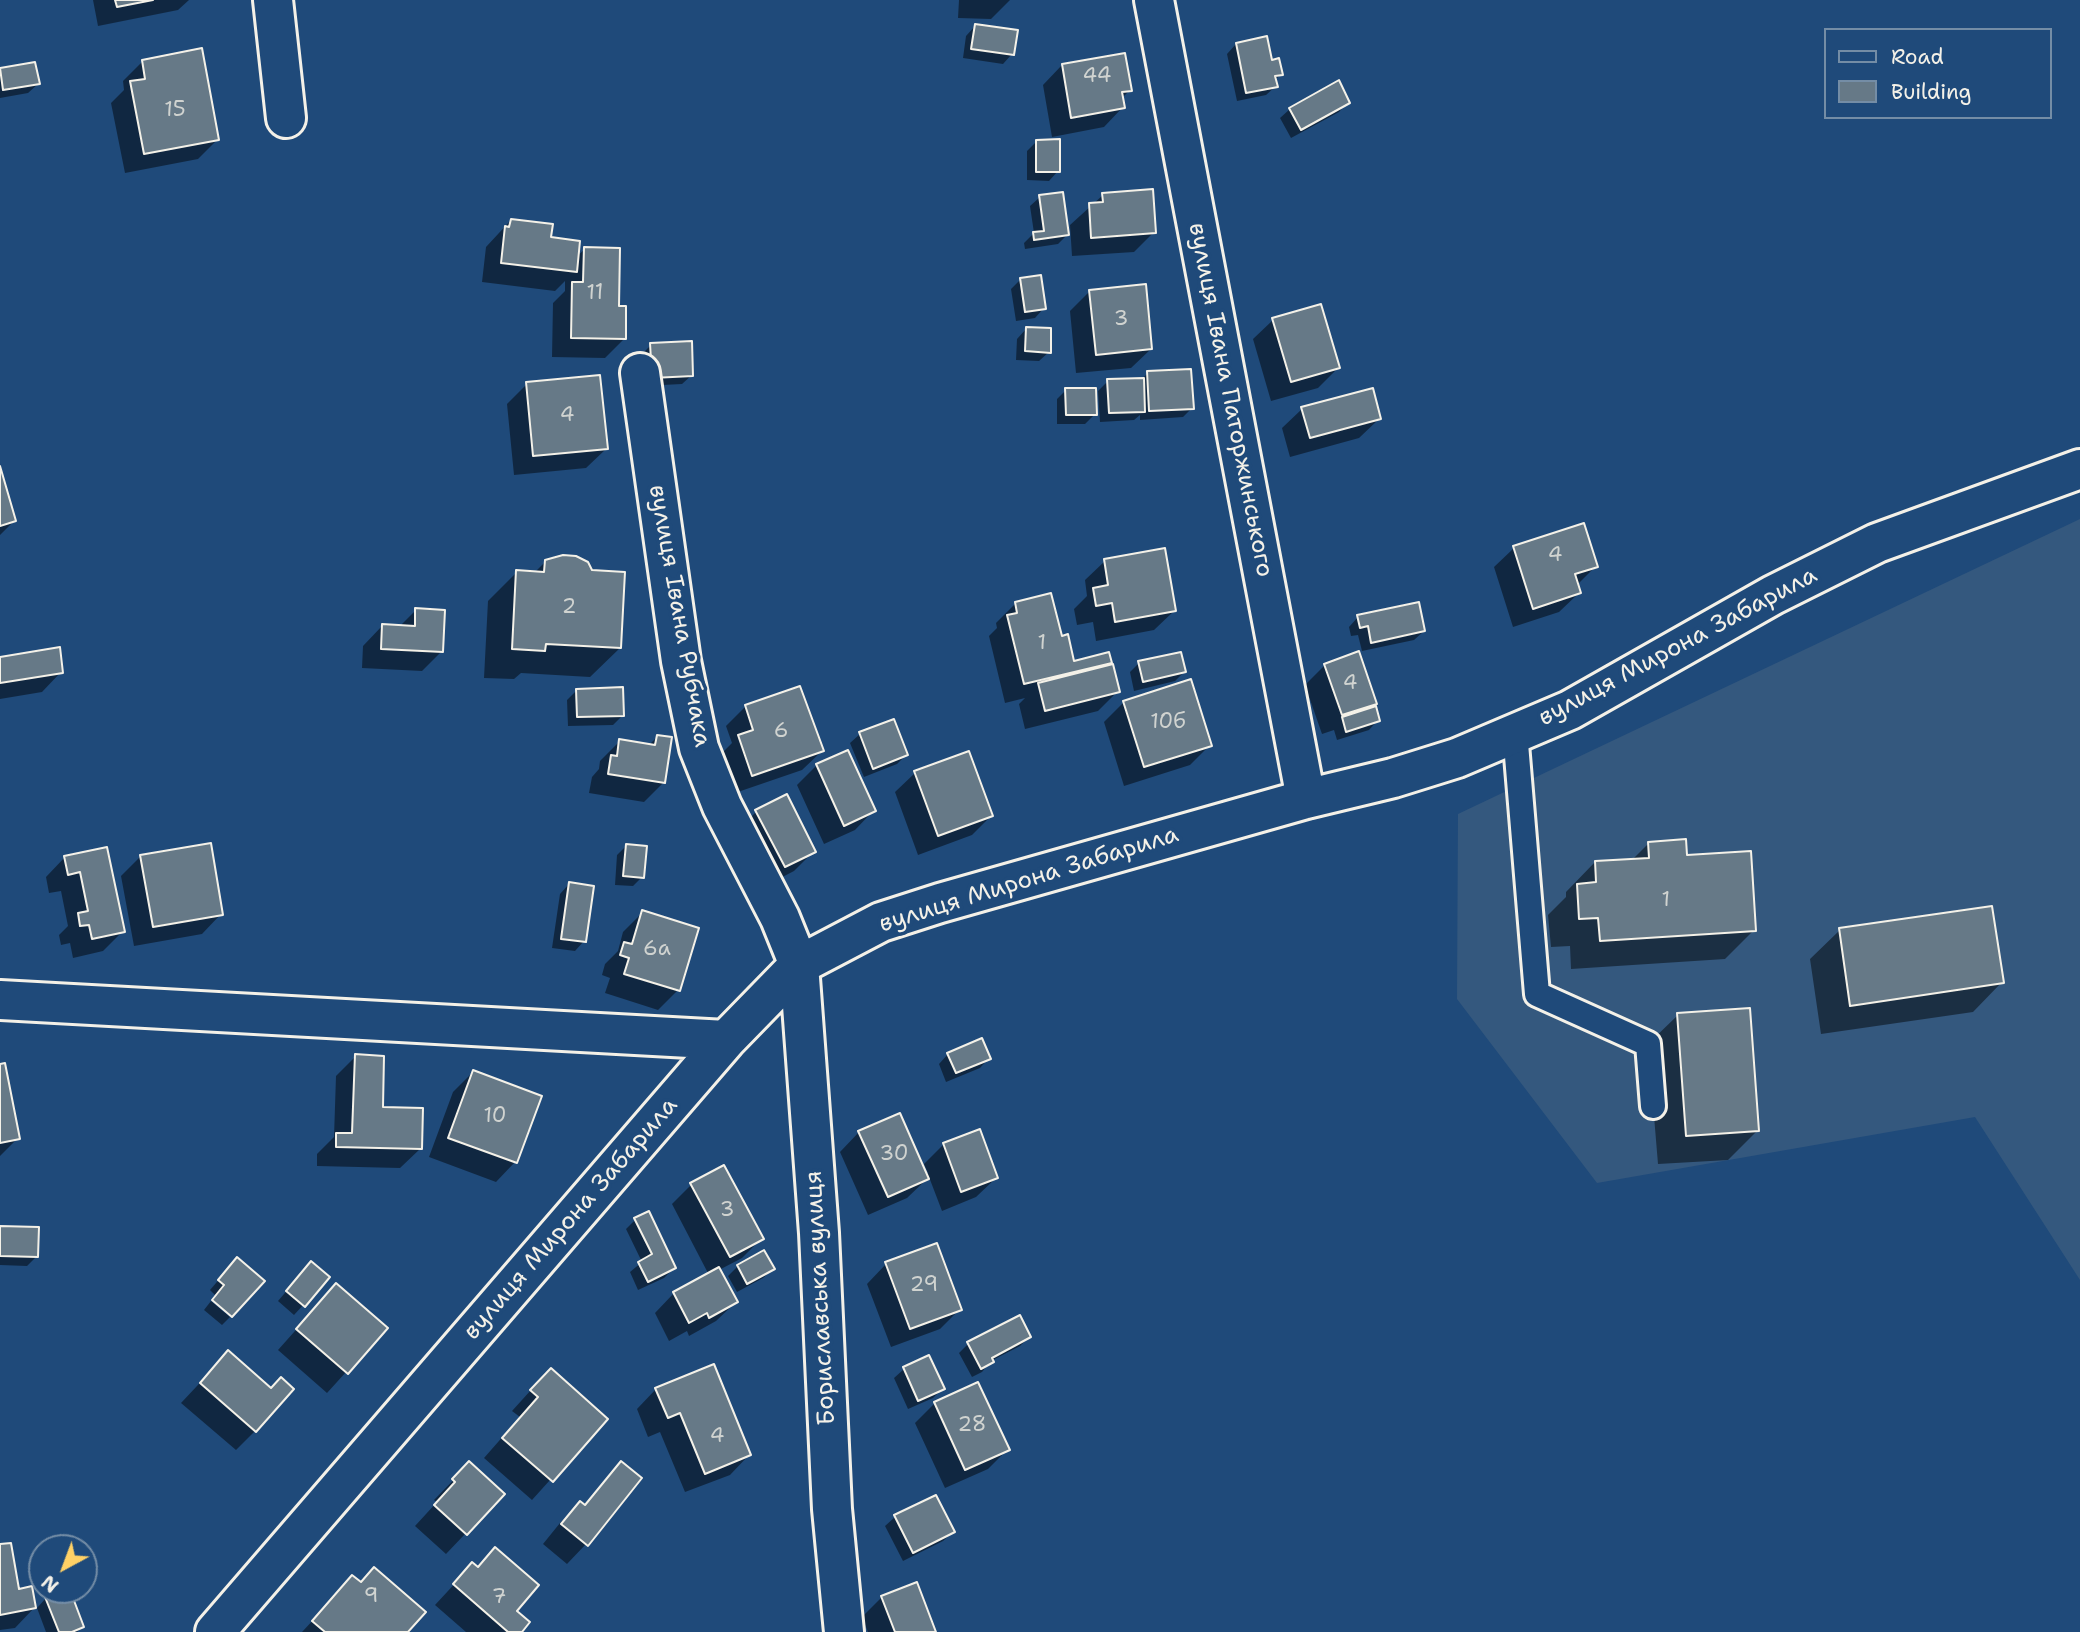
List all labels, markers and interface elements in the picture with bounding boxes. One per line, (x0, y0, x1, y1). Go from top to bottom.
legend (1825, 28, 2052, 119)
text: Road (1891, 43, 1944, 71)
house number: 44 (1083, 64, 1111, 90)
text: Building (1891, 78, 1971, 106)
house number: 15 (164, 98, 186, 124)
street label: вулиця Івана Паторжинського (1181, 220, 1279, 580)
house number: 11 (587, 281, 603, 307)
house number: 3 (1114, 307, 1128, 333)
house number: 4 (560, 403, 574, 429)
street label: вулиця Івана Рубчака (642, 483, 716, 749)
house number: 4 (1548, 543, 1562, 569)
street label: вулиця Мирона Забарила (1534, 561, 1822, 733)
house number: 2 (562, 595, 576, 621)
house number: 1 (1038, 631, 1046, 657)
house number: 4 (1343, 671, 1357, 697)
house number: 10б (1150, 710, 1186, 736)
house number: 6 (774, 719, 788, 745)
street label: вулиця Мирона Забарила (876, 821, 1182, 939)
house number: 1 (1662, 888, 1670, 914)
house number: 6а (643, 937, 671, 963)
street label: вулиця Мирона Забарила (458, 1092, 684, 1346)
house number: 10 (484, 1104, 506, 1130)
house number: 30 (879, 1142, 909, 1168)
street label: Бориславська вулиця (800, 1170, 842, 1426)
house number: 3 (720, 1198, 734, 1224)
house number: 29 (910, 1273, 938, 1299)
house number: 28 (958, 1413, 986, 1439)
house number: 4 (710, 1424, 724, 1450)
north arrow (28, 1534, 98, 1604)
text: N (36, 1569, 64, 1598)
house number: 9 (364, 1584, 378, 1610)
house number: 7 (492, 1585, 506, 1611)

